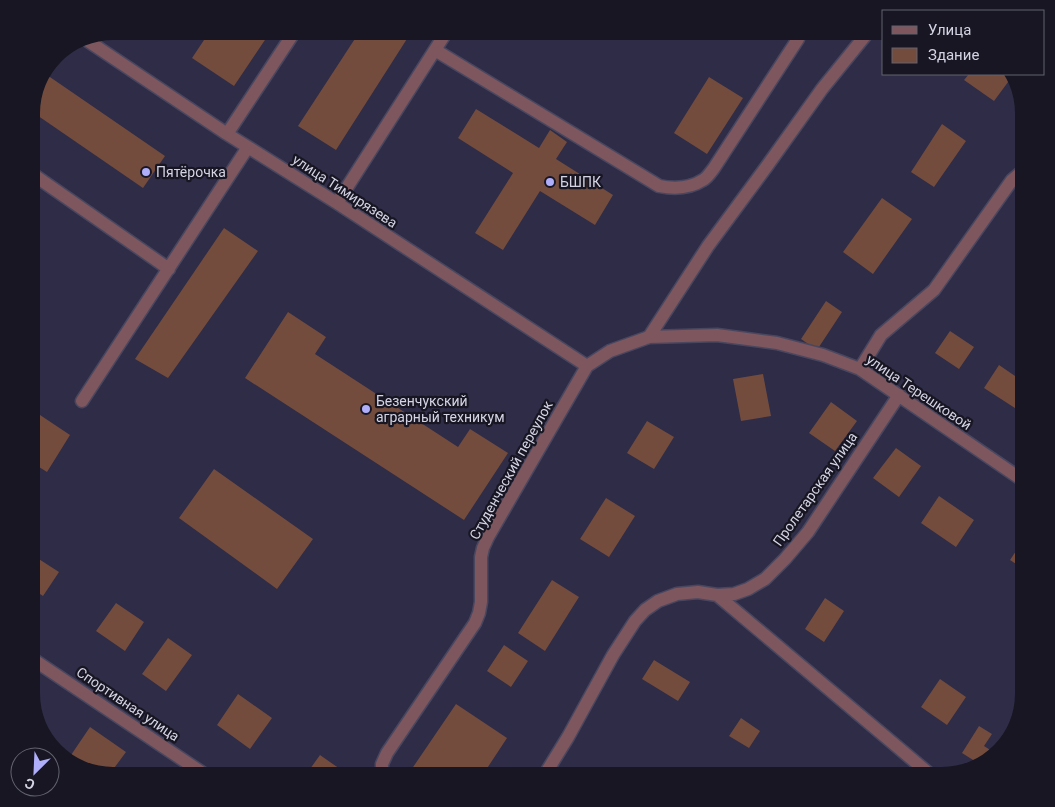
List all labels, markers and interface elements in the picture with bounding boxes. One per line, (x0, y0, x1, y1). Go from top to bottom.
legend (882, 10, 1045, 75)
text: Улица (928, 21, 971, 39)
text: Здание (928, 46, 979, 64)
street label: улица Тимирязева (290, 151, 400, 231)
place label: Пятёрочка (156, 164, 226, 180)
marker: Пятёрочка (140, 166, 152, 178)
place label: БШПК (560, 174, 601, 190)
marker: БШПК (544, 176, 556, 188)
street label: улица Терешковой (864, 351, 974, 433)
place label: Безенчукский аграрный техникум (376, 393, 505, 425)
street label: Студенческий переулок (466, 397, 556, 542)
marker: Безенчукский аграрный техникум (360, 403, 372, 415)
street label: Пролетарская улица (770, 429, 860, 549)
street label: Спортивная улица (74, 664, 182, 744)
north arrow (10, 747, 60, 797)
text: С (22, 775, 37, 793)

